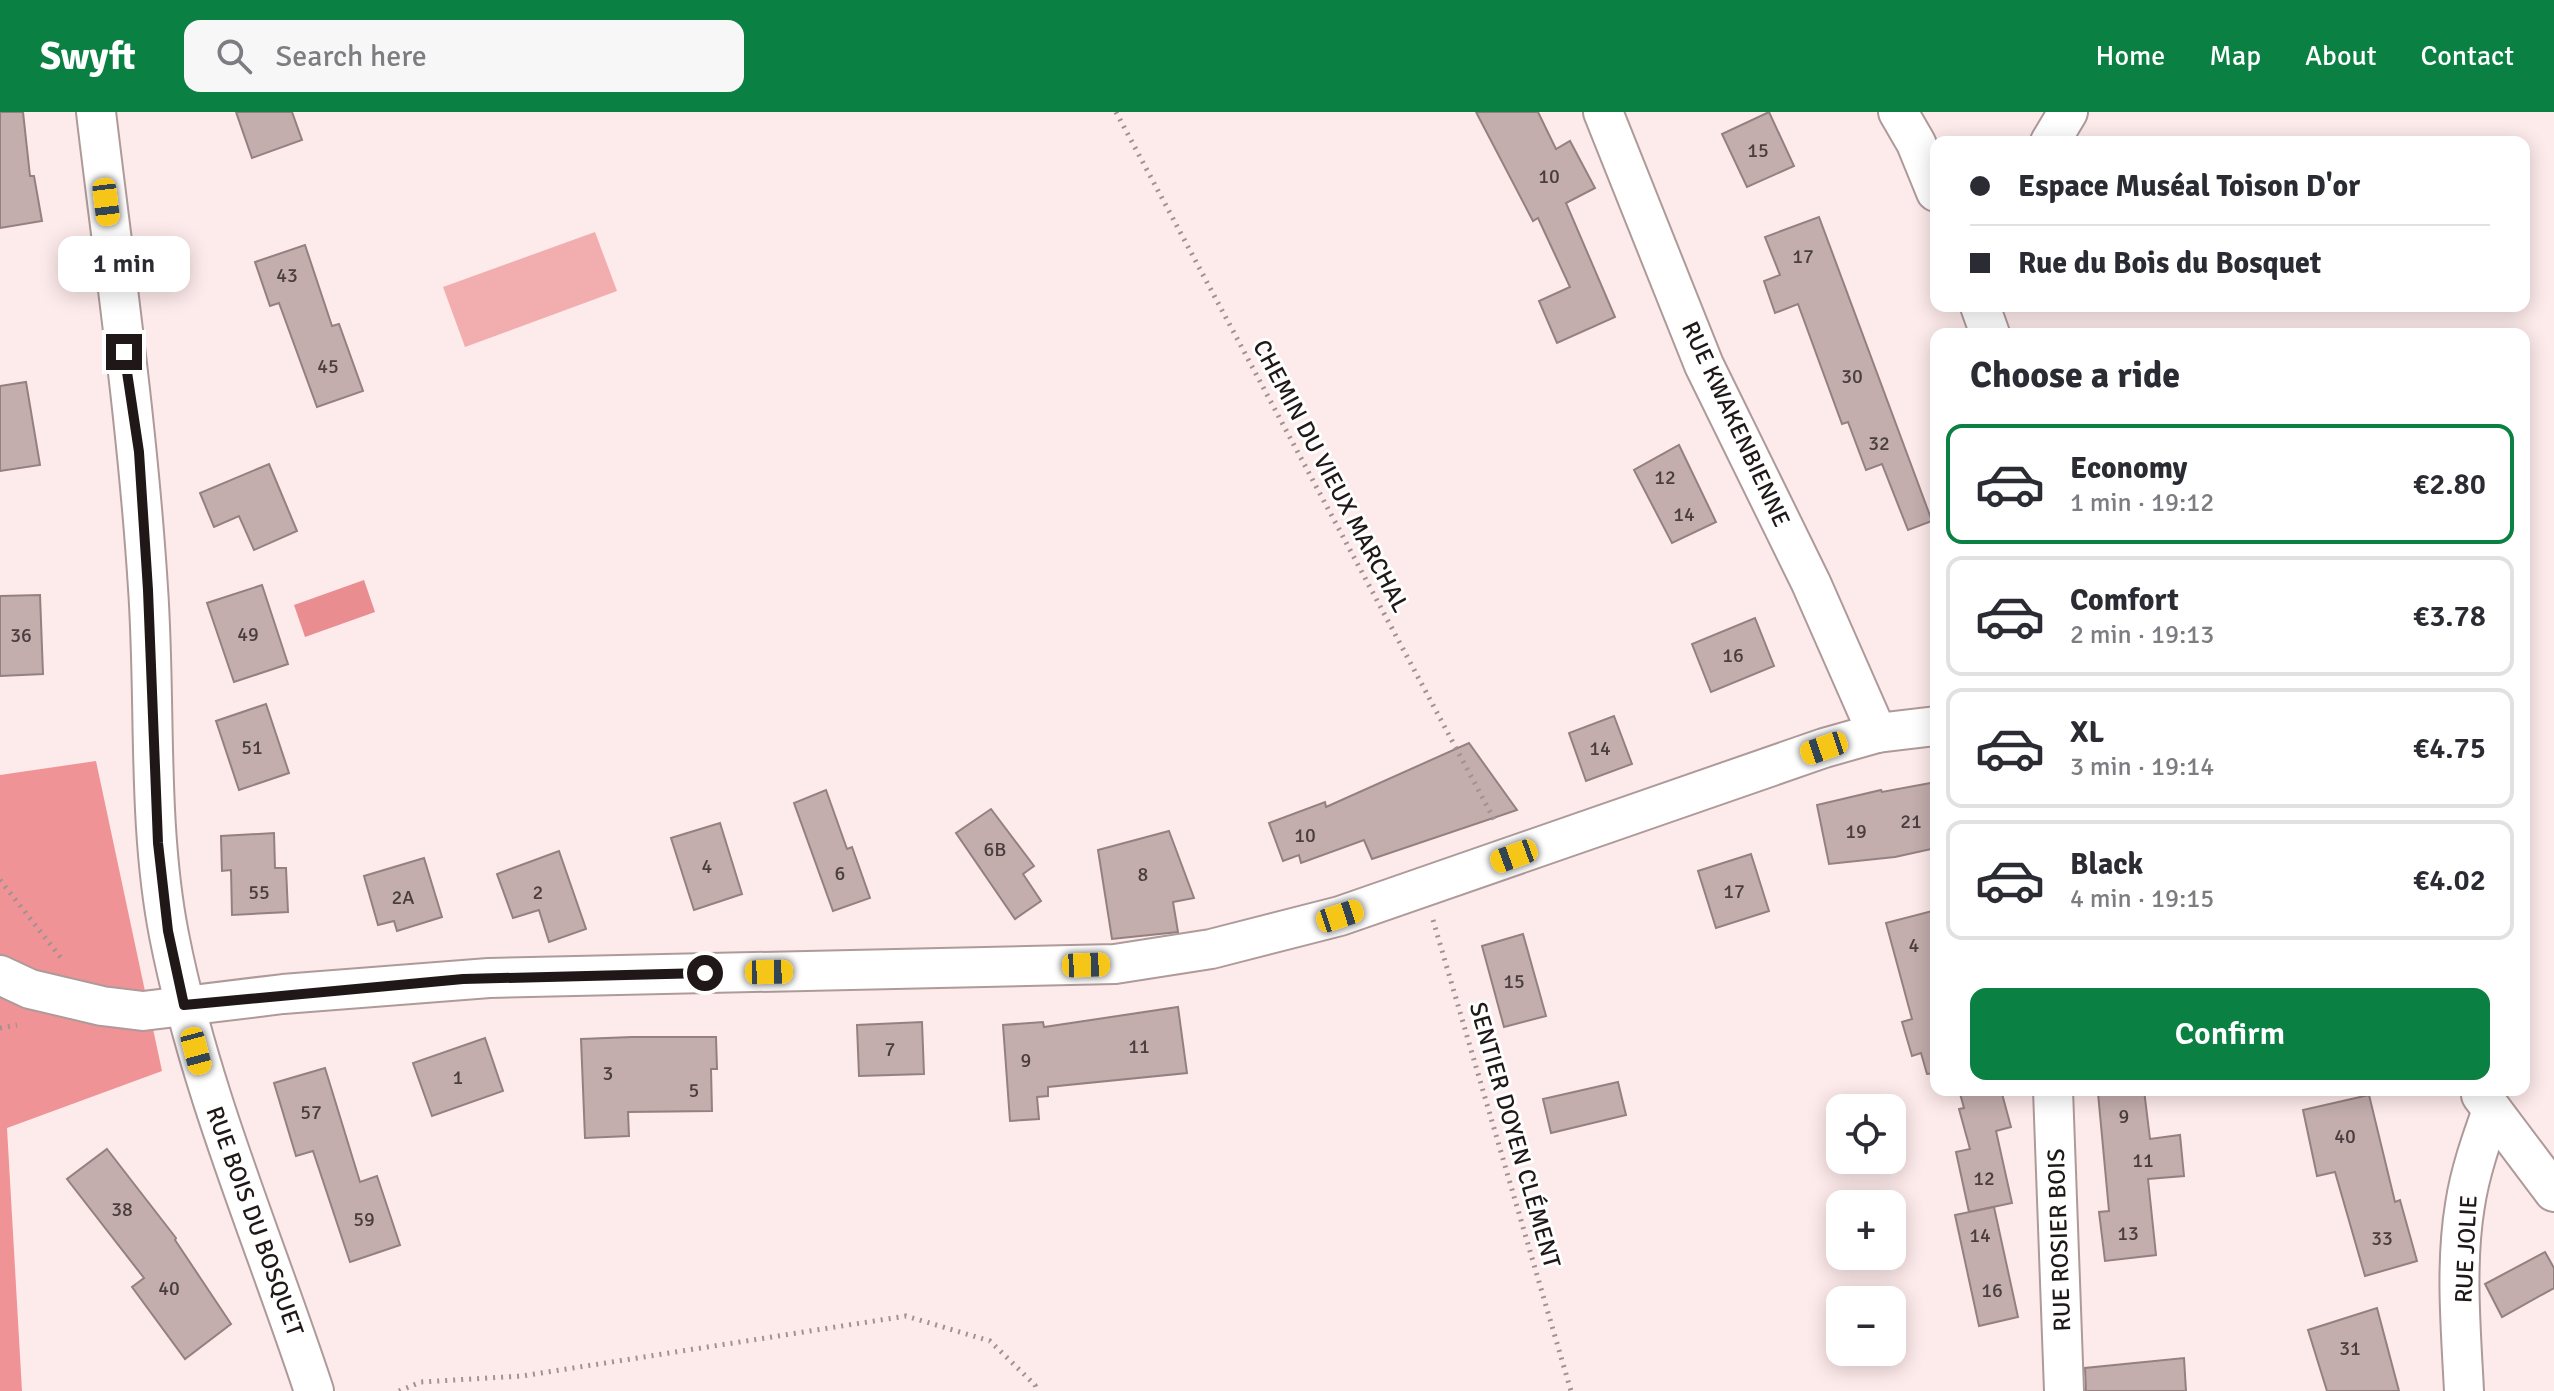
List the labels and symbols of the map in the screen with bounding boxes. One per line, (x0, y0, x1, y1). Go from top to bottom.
house number: 15 (1747, 138, 1769, 163)
house number: 10 (1538, 164, 1560, 189)
car (91, 177, 121, 227)
callout: 1 min (58, 236, 190, 292)
house number: 17 (1792, 244, 1814, 269)
house number: 43 (276, 263, 298, 288)
street label: RUE KWAKENBIENNE (1675, 316, 1797, 532)
route end (106, 334, 142, 370)
street label: CHEMIN DU VIEUX MARCHAL (1246, 335, 1416, 617)
house number: 45 (317, 354, 339, 379)
house number: 30 (1841, 364, 1863, 389)
house number: 32 (1868, 431, 1890, 456)
house number: 12 (1654, 465, 1676, 490)
house number: 14 (1673, 502, 1695, 527)
house number: 49 (237, 622, 259, 647)
house number: 36 (10, 623, 32, 648)
house number: 16 (1722, 643, 1744, 668)
car (1797, 729, 1851, 767)
house number: 51 (241, 735, 263, 760)
house number: 14 (1589, 736, 1611, 761)
house number: 21 (1900, 809, 1922, 834)
house number: 19 (1845, 819, 1867, 844)
house number: 10 (1294, 823, 1316, 848)
house number: 6B (984, 837, 1006, 862)
car (1487, 837, 1541, 875)
house number: 4 (702, 854, 713, 879)
house number: 6 (835, 861, 845, 886)
house number: 8 (1138, 862, 1148, 887)
house number: 17 (1723, 879, 1745, 904)
house number: 55 (248, 880, 270, 905)
house number: 2 (533, 880, 543, 905)
house number: 2A (391, 885, 415, 910)
car (1313, 897, 1367, 935)
house number: 4 (1909, 933, 1920, 958)
car (1062, 952, 1110, 978)
route start (687, 955, 723, 991)
car (745, 960, 793, 984)
house number: 15 (1503, 969, 1525, 994)
street label: SENTIER DOYEN CLÉMENT (1463, 999, 1567, 1271)
car (178, 1025, 214, 1077)
house number: 11 (1128, 1034, 1150, 1059)
house number: 7 (885, 1037, 895, 1062)
house number: 9 (1021, 1048, 1031, 1073)
house number: 3 (603, 1061, 613, 1086)
house number: 1 (453, 1065, 463, 1090)
house number: 5 (689, 1078, 699, 1103)
house number: 57 (300, 1100, 322, 1125)
street label: RUE BOIS DU BOSQUET (199, 1102, 311, 1340)
house number: 9 (2119, 1104, 2129, 1129)
house number: 40 (2334, 1124, 2356, 1149)
street label: RUE ROSIER BOIS (2041, 1148, 2077, 1332)
house number: 11 (2132, 1148, 2154, 1173)
house number: 12 (1973, 1166, 1995, 1191)
street label: RUE JOLIE (2448, 1194, 2484, 1304)
house number: 38 (111, 1197, 133, 1222)
house number: 59 (353, 1207, 375, 1232)
house number: 13 (2117, 1221, 2139, 1246)
house number: 14 (1969, 1223, 1991, 1248)
house number: 33 (2371, 1226, 2393, 1251)
house number: 40 (158, 1276, 180, 1301)
house number: 16 (1981, 1278, 2003, 1303)
house number: 31 (2339, 1336, 2361, 1361)

